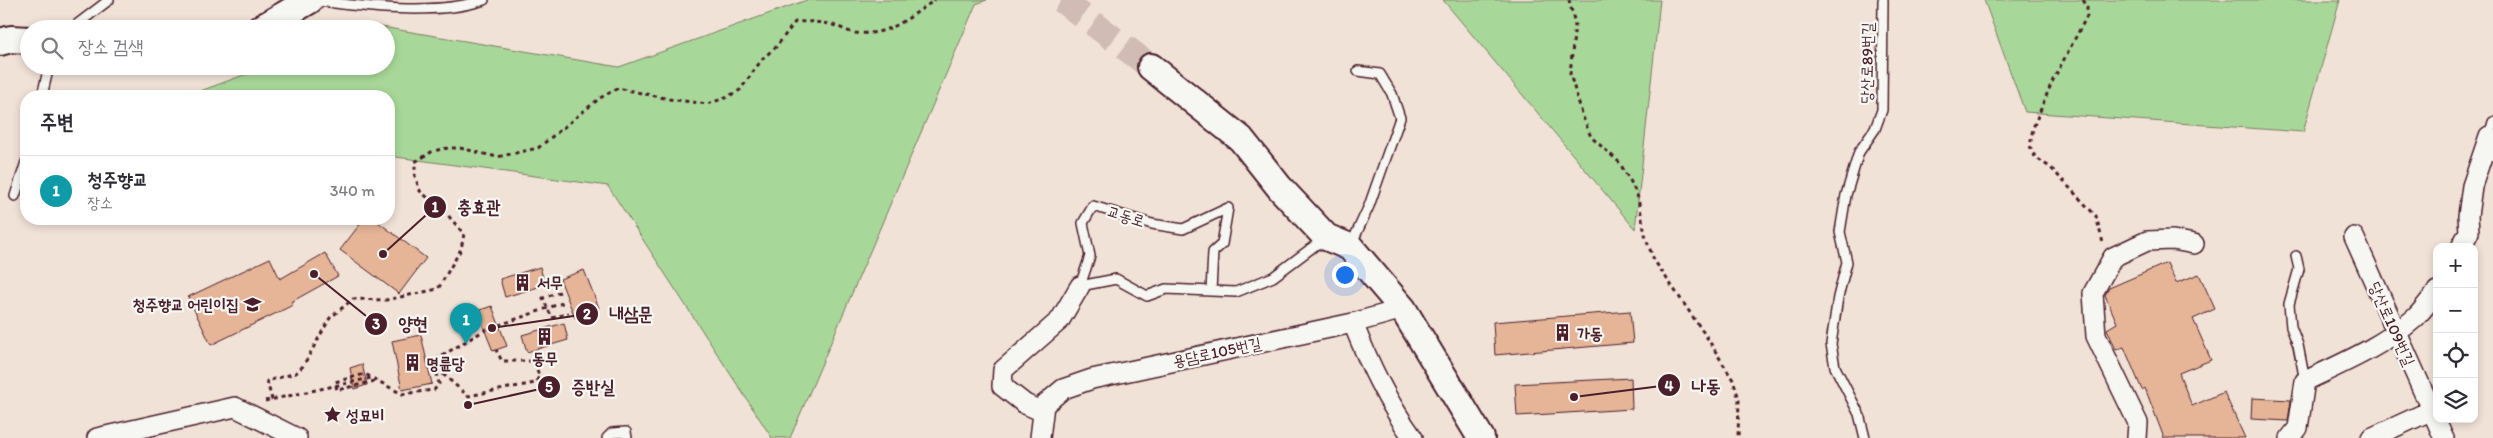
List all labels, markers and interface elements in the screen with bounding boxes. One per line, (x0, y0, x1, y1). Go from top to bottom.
search box (20, 20, 395, 75)
street label: 당산로89번길 (1857, 22, 1877, 104)
icon: search (38, 34, 66, 62)
text: 장소 검색 (78, 35, 143, 58)
text: 주변 (40, 109, 74, 134)
text: 청주향교 (87, 168, 148, 191)
text: 1 (52, 181, 60, 200)
text: 340 m (330, 181, 375, 200)
callout: 충효관 (422, 191, 511, 224)
text: 장소 (87, 193, 113, 212)
text: 충효관 (457, 196, 501, 218)
text: 1 (432, 198, 439, 216)
street label: 교동로 (1105, 201, 1147, 231)
map controls (2433, 243, 2478, 423)
button: + (2433, 243, 2478, 288)
your location (1332, 262, 1358, 288)
building icon: 서무 (513, 272, 533, 292)
place label: 서무 (537, 273, 563, 292)
street label: 당산로109번길 (2365, 279, 2419, 369)
button: − (2433, 288, 2478, 333)
school or university icon: 청주향교 어린이집 (243, 294, 263, 314)
place label: 청주향교 어린이집 (132, 295, 239, 314)
callout: 내삼문 (575, 297, 663, 330)
pin: 1 (450, 303, 482, 344)
text: 내삼문 (609, 303, 653, 325)
text: 2 (583, 305, 591, 323)
callout: 양현 (363, 307, 437, 340)
text: 양현 (399, 313, 427, 335)
text: 3 (372, 315, 380, 333)
building icon: 가동 (1553, 323, 1573, 343)
place label: 가동 (1577, 324, 1603, 343)
building icon: 동무 (535, 327, 555, 347)
street label: 용담로105번길 (1171, 333, 1263, 371)
button: locate (2433, 333, 2478, 378)
place label: 동무 (532, 349, 558, 368)
building icon: 명륜당 (402, 353, 422, 373)
place label: 명륜당 (426, 354, 465, 373)
callout: 나동 (1657, 369, 1731, 402)
callout: 증반실 (537, 370, 625, 403)
text: 나동 (1692, 375, 1720, 397)
text: 증반실 (571, 376, 615, 398)
text: 4 (1664, 377, 1674, 395)
text: 5 (545, 378, 553, 396)
button: layers (2433, 378, 2478, 423)
place icon: 성묘비 (322, 405, 342, 425)
place label: 성묘비 (346, 406, 385, 425)

